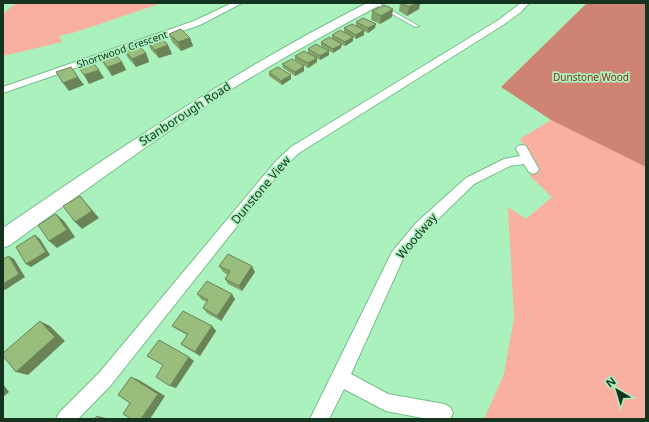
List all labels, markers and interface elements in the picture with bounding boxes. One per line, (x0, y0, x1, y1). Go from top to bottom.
street label: Shortwood Crescent (75, 27, 170, 71)
park label: Dunstone Wood (553, 70, 629, 84)
street label: Stanborough Road (136, 78, 234, 150)
street label: Dunstone View (227, 151, 295, 228)
street label: Woodway (392, 208, 441, 262)
north arrow (597, 370, 637, 410)
text: N (602, 373, 619, 390)

